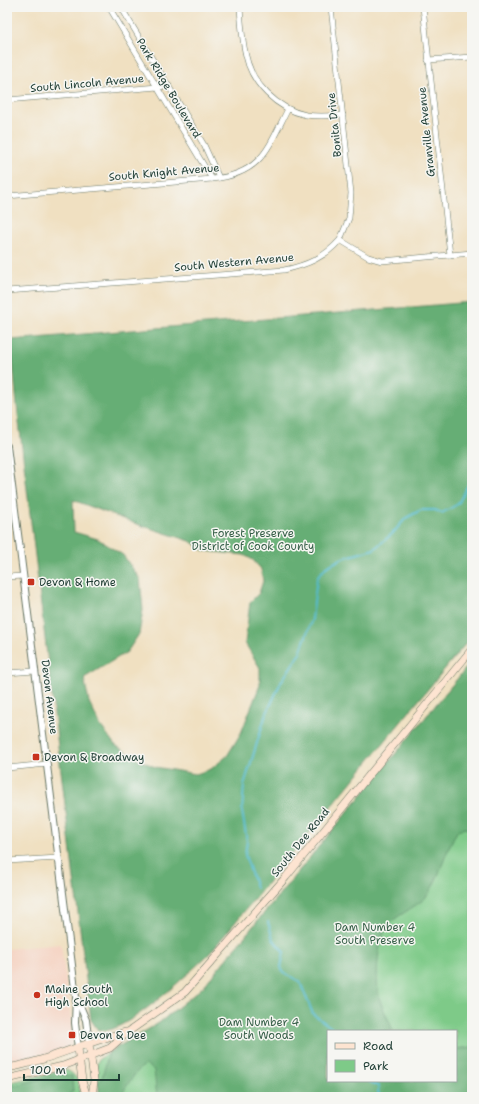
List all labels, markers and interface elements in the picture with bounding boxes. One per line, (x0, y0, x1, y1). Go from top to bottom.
street label: Park Ridge Boulevard (133, 35, 204, 141)
street label: South Lincoln Avenue (30, 71, 145, 96)
street label: Granville Avenue (414, 86, 439, 178)
street label: Bonita Drive (324, 92, 345, 158)
street label: South Knight Avenue (108, 160, 220, 185)
street label: South Western Avenue (174, 250, 295, 275)
park label: Forest Preserve District of Cook County (192, 526, 314, 554)
place label: Devon & Home (39, 575, 116, 590)
marker: Devon & Home (26, 577, 36, 587)
street label: Devon Avenue (37, 659, 62, 735)
place label: Devon & Broadway (44, 750, 144, 765)
marker: Devon & Broadway (31, 752, 41, 762)
street label: South Dee Road (268, 805, 333, 880)
park label: Dam Number 4 South Preserve (335, 920, 415, 948)
place label: Maine South High School (45, 982, 113, 1010)
marker: Maine South High School (32, 990, 42, 1000)
park label: Dam Number 4 South Woods (219, 1015, 299, 1043)
place label: Devon & Dee (80, 1028, 146, 1043)
marker: Devon & Dee (67, 1030, 77, 1040)
legend (327, 1030, 457, 1082)
text: Road (363, 1038, 394, 1054)
scale bar (24, 1056, 119, 1082)
text: Park (363, 1058, 389, 1074)
text: 100 m (30, 1062, 66, 1078)

